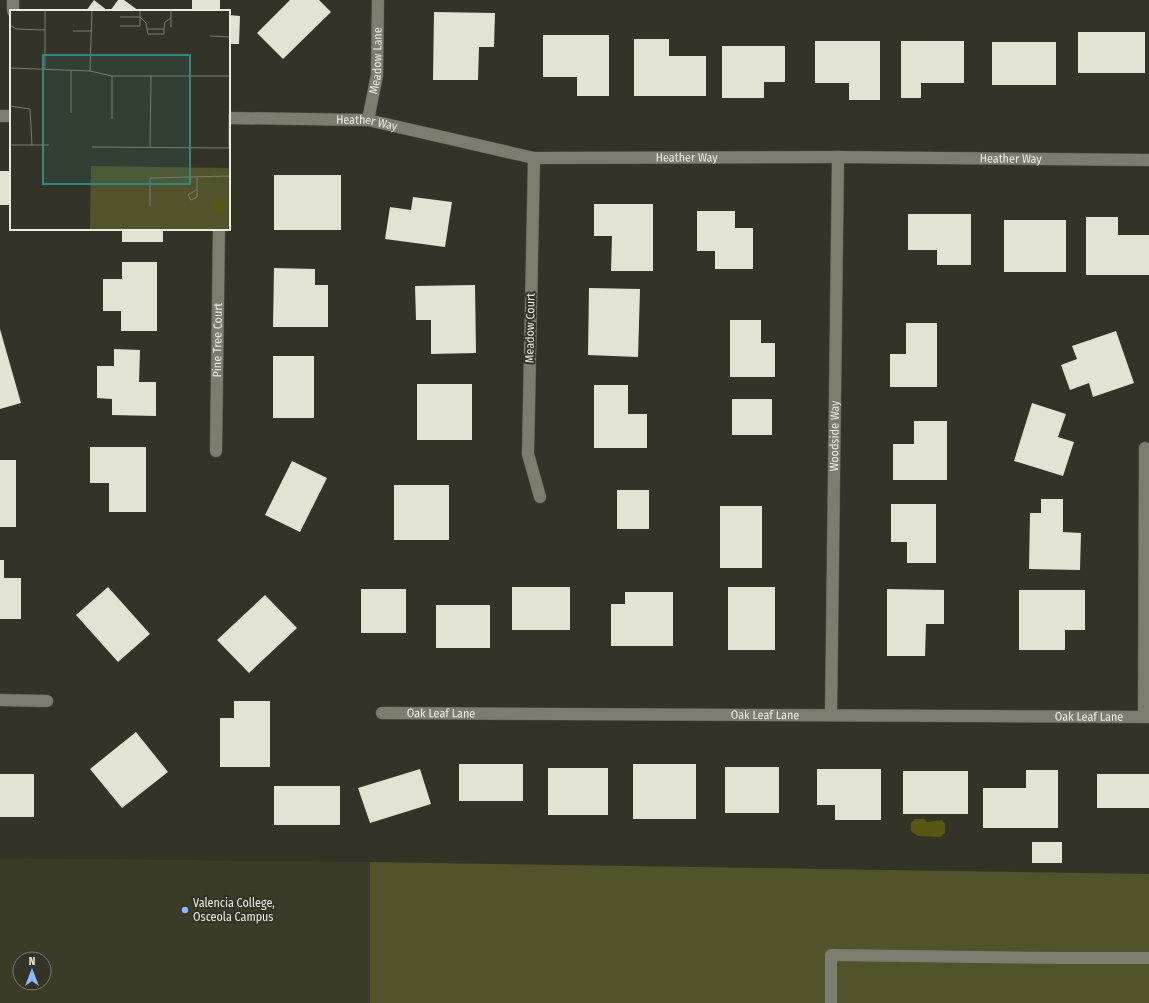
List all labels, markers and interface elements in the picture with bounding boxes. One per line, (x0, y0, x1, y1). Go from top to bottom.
inset map (10, 10, 230, 230)
street label: Meadow Lane (366, 27, 385, 95)
street label: Heather Way (336, 113, 399, 134)
street label: Heather Way (656, 150, 718, 165)
street label: Heather Way (980, 151, 1042, 166)
street label: Meadow Court (522, 293, 538, 363)
street label: Pine Tree Court (210, 302, 225, 377)
street label: Woodside Way (827, 400, 842, 472)
street label: Oak Leaf Lane (407, 706, 475, 720)
street label: Oak Leaf Lane (731, 708, 799, 722)
street label: Oak Leaf Lane (1055, 710, 1123, 724)
place label: Valencia College, Osceola Campus (193, 896, 275, 924)
marker: Valencia College, Osceola Campus (180, 905, 190, 915)
north arrow (12, 951, 52, 991)
text: N (29, 955, 35, 968)

